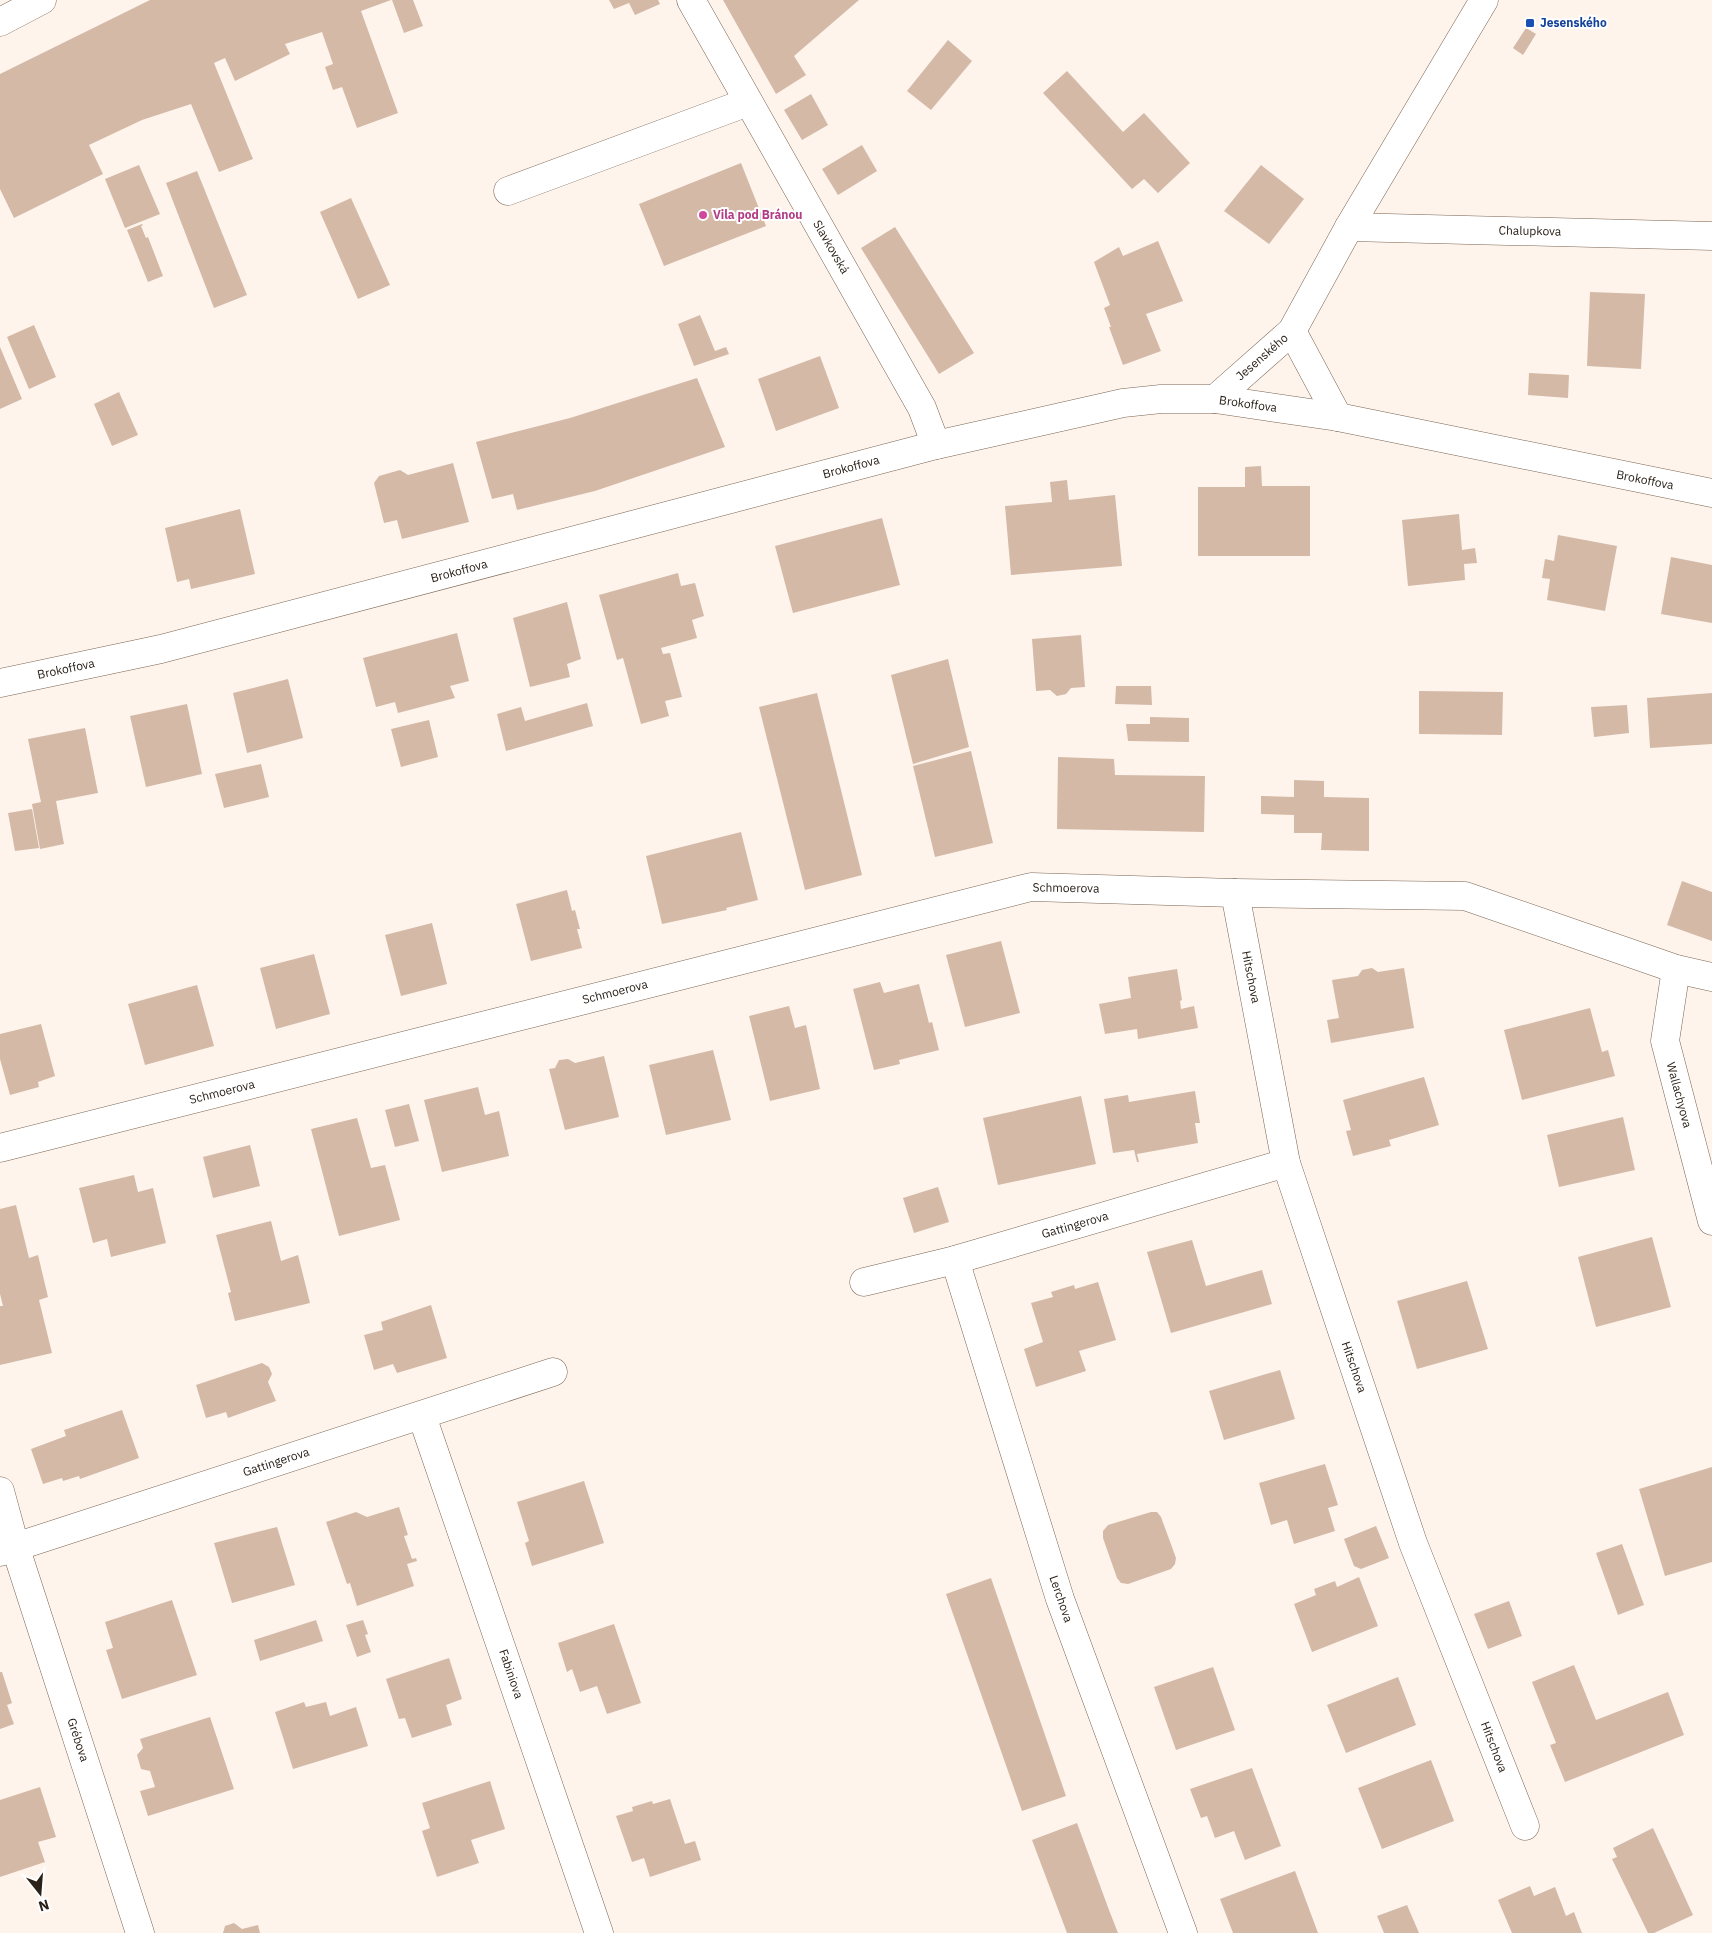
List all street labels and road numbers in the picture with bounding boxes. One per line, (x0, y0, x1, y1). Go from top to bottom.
street label: Slavkovská (810, 217, 853, 277)
street label: Chalupkova (1499, 222, 1562, 239)
street label: Jesenského (1233, 330, 1291, 383)
street label: Brokoffova (1218, 392, 1279, 415)
street label: Brokoffova (821, 452, 881, 481)
street label: Brokoffova (1615, 467, 1676, 493)
street label: Brokoffova (429, 556, 489, 585)
street label: Brokoffova (36, 655, 97, 682)
street label: Schmoerova (1032, 879, 1100, 896)
street label: Hitschova (1239, 949, 1264, 1005)
street label: Schmoerova (581, 976, 650, 1007)
street label: Wallachyova (1664, 1060, 1696, 1130)
street label: Schmoerova (188, 1076, 257, 1107)
street label: Gattingerova (1040, 1208, 1111, 1241)
street label: Hitschova (1339, 1339, 1370, 1395)
street label: Gattingerova (241, 1444, 311, 1479)
street label: Lerchova (1046, 1573, 1077, 1625)
street label: Fabiniova (496, 1647, 527, 1701)
street label: Grébova (64, 1716, 93, 1764)
street label: Hitschova (1478, 1719, 1511, 1775)

